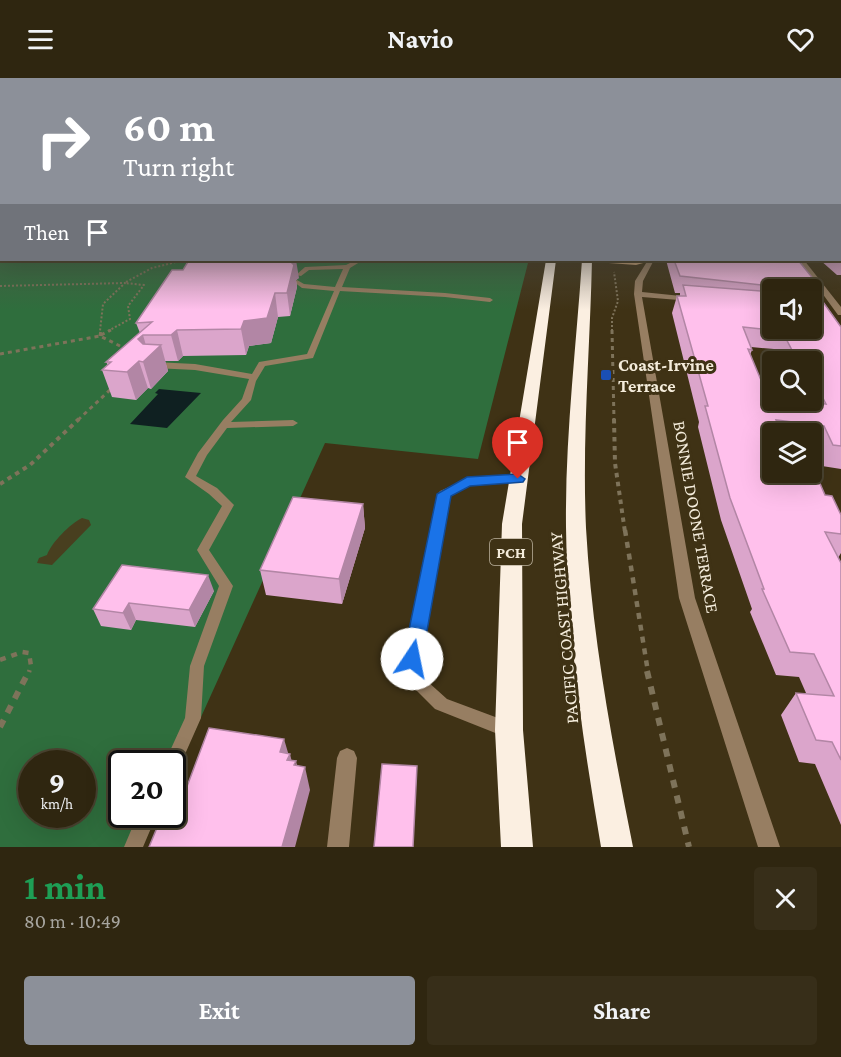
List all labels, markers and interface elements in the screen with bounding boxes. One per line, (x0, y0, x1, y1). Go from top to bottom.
icon: menu (24, 23, 57, 56)
icon: heart (784, 23, 817, 56)
text: Navio (387, 24, 454, 54)
icon: right (24, 102, 102, 180)
text: 60 m (123, 103, 215, 150)
text: Turn right (123, 152, 234, 182)
icon: arrive (81, 216, 114, 249)
text: Then (24, 220, 69, 245)
map controls (762, 279, 822, 483)
button: sound (762, 279, 822, 339)
button: search (762, 351, 822, 411)
place label: Coast-Irvine Terrace (618, 355, 714, 396)
marker: Coast-Irvine Terrace (599, 368, 613, 382)
pin (492, 417, 543, 479)
street label: BONNIE DOONE TERRACE (669, 419, 723, 615)
button: layers (762, 423, 822, 483)
icon: arrive (501, 426, 534, 459)
street label: PACIFIC COAST HIGHWAY (546, 531, 582, 725)
road number: PCH (490, 539, 532, 565)
position arrow (380, 627, 444, 691)
speed limit sign: 20 (108, 750, 186, 828)
text: 9 (49, 765, 65, 798)
text: km/h (41, 796, 73, 812)
text: 1 min (24, 867, 106, 907)
button: close (754, 867, 817, 930)
text: 80 m · 10:49 (24, 910, 121, 932)
button: Exit (24, 976, 415, 1045)
button: Share (427, 976, 817, 1045)

